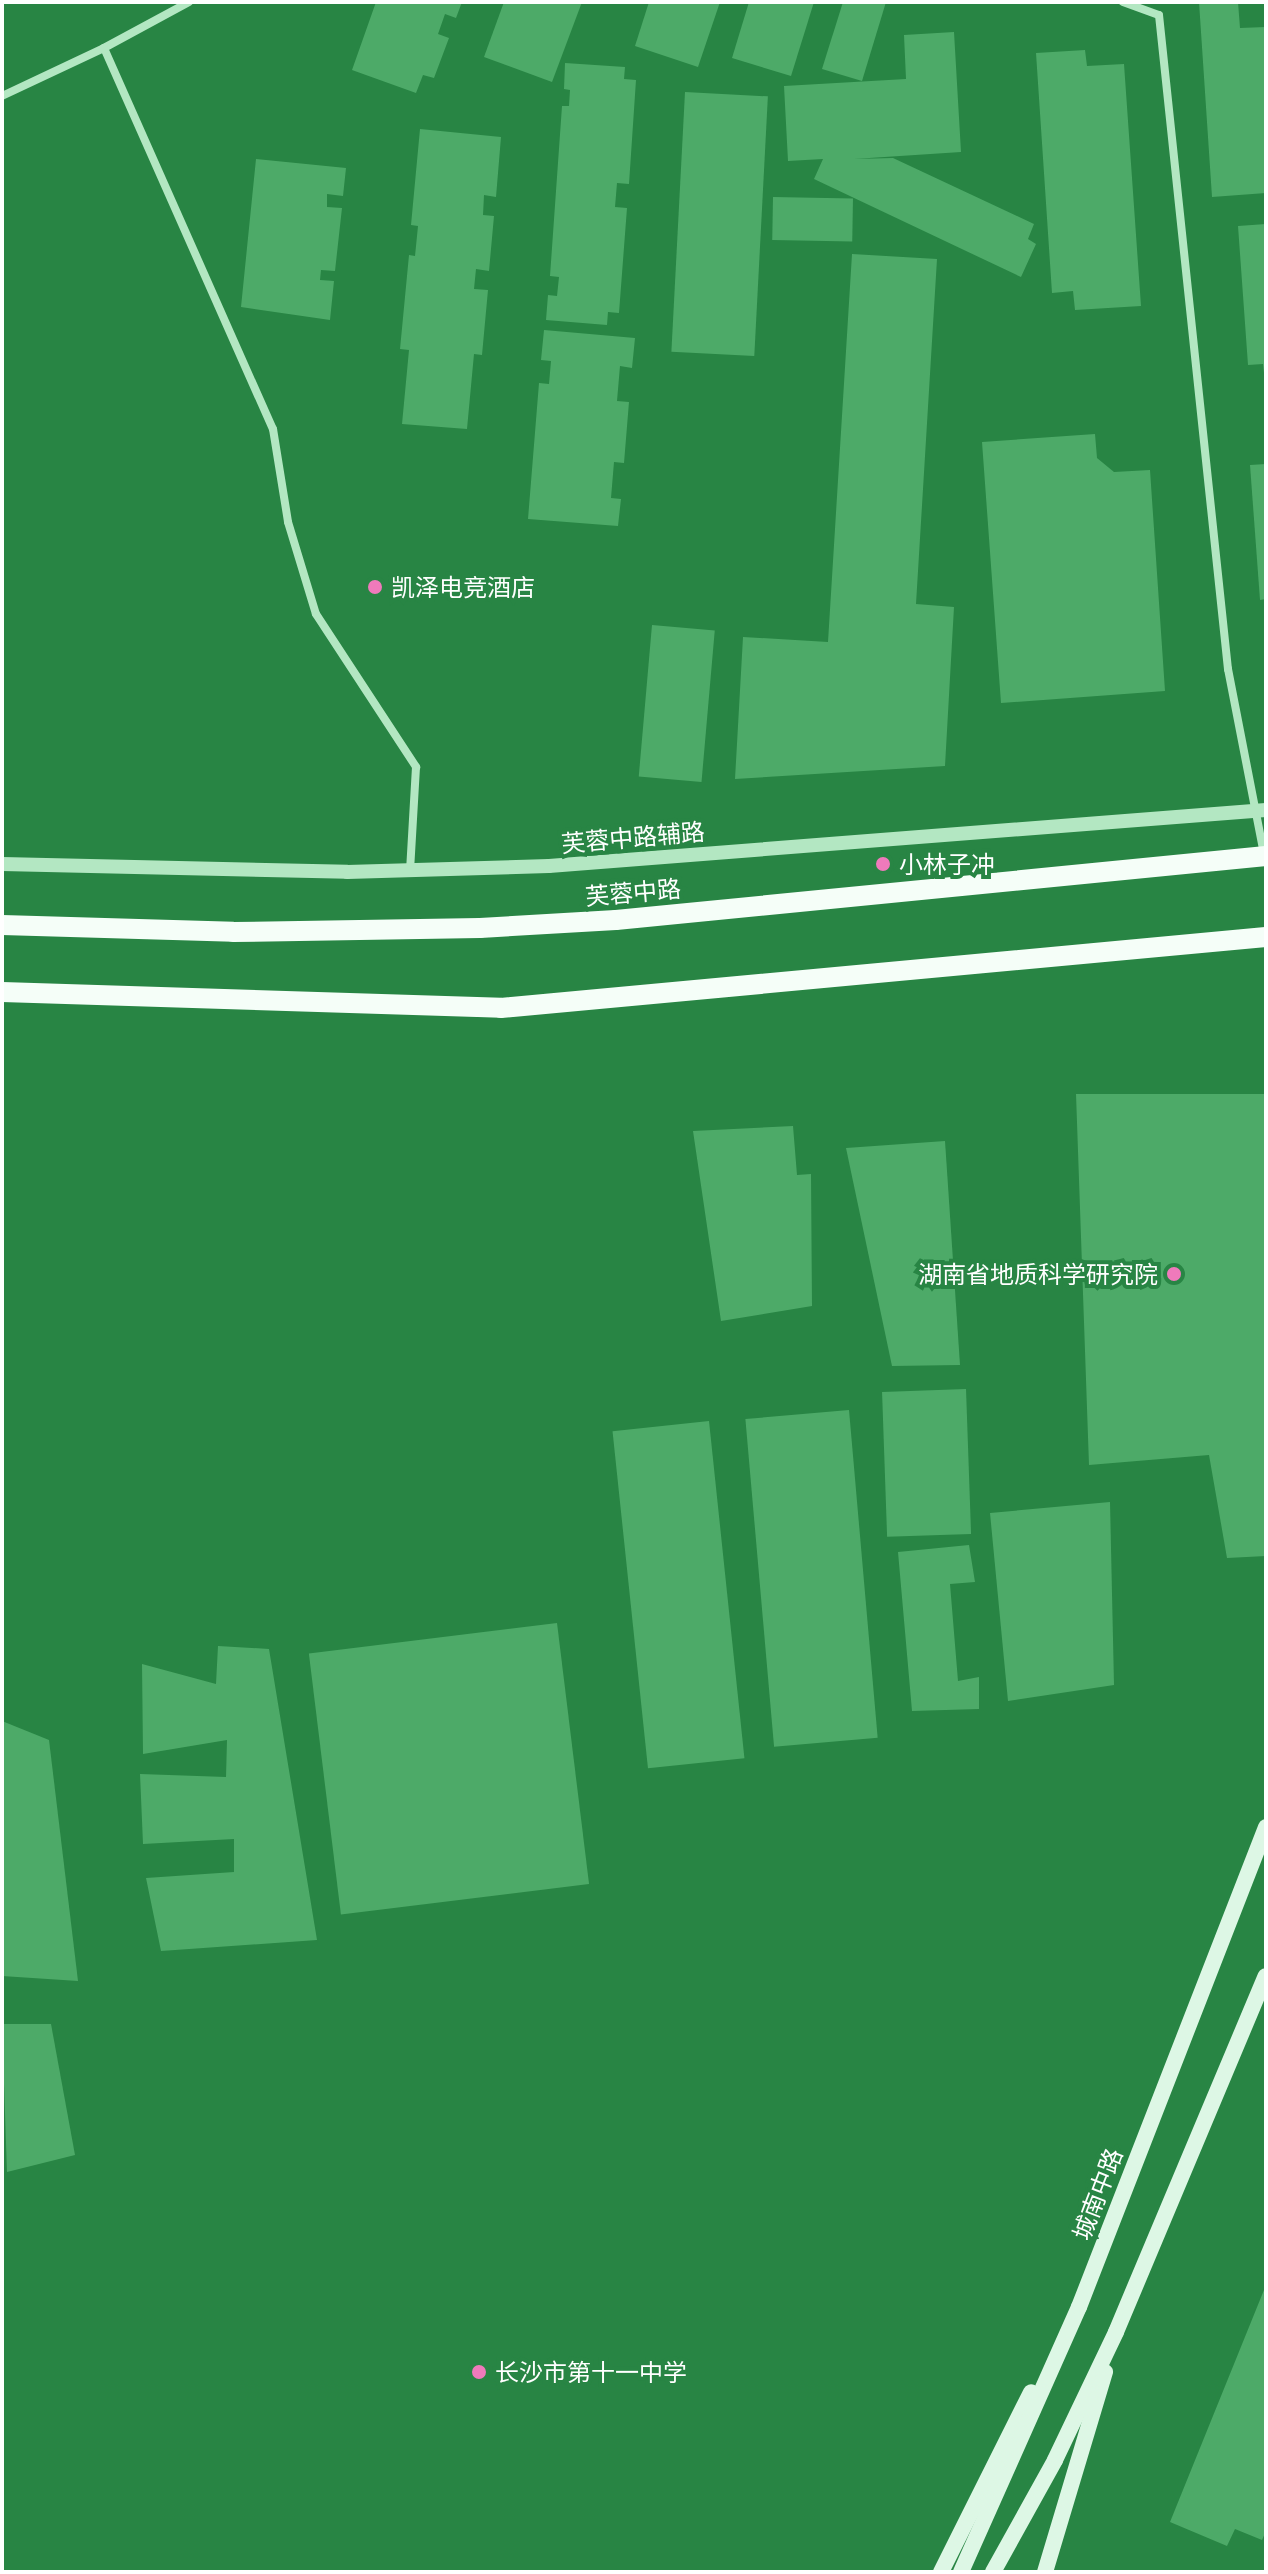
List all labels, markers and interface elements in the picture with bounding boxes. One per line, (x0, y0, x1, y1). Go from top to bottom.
place label: 凯泽电竞酒店 (391, 573, 535, 601)
marker: 凯泽电竞酒店 (366, 578, 384, 596)
street label: 芙蓉中路辅路 (560, 816, 706, 858)
place label: 小林子冲 (899, 850, 995, 878)
marker: 小林子冲 (874, 855, 892, 873)
street label: 芙蓉中路 (584, 873, 682, 911)
place label: 湖南省地质科学研究院 (918, 1260, 1158, 1288)
marker: 湖南省地质科学研究院 (1165, 1265, 1183, 1283)
street label: 城南中路 (1066, 2144, 1128, 2244)
place label: 长沙市第十一中学 (495, 2358, 687, 2386)
marker: 长沙市第十一中学 (470, 2363, 488, 2381)

